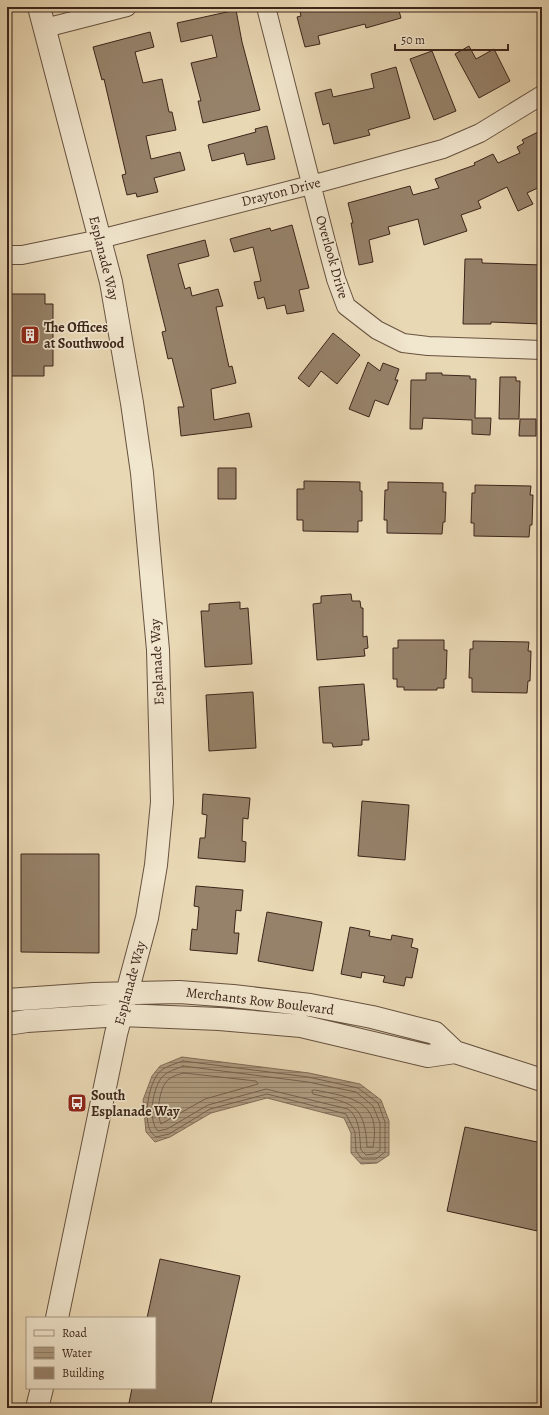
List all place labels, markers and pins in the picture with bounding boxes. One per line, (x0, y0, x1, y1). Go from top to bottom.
place label: The Offices at Southwood (44, 318, 125, 353)
building icon: The Offices at Southwood (19, 324, 41, 346)
place label: South Esplanade Way (91, 1086, 180, 1121)
bus stop icon: South Esplanade Way (66, 1092, 88, 1114)

